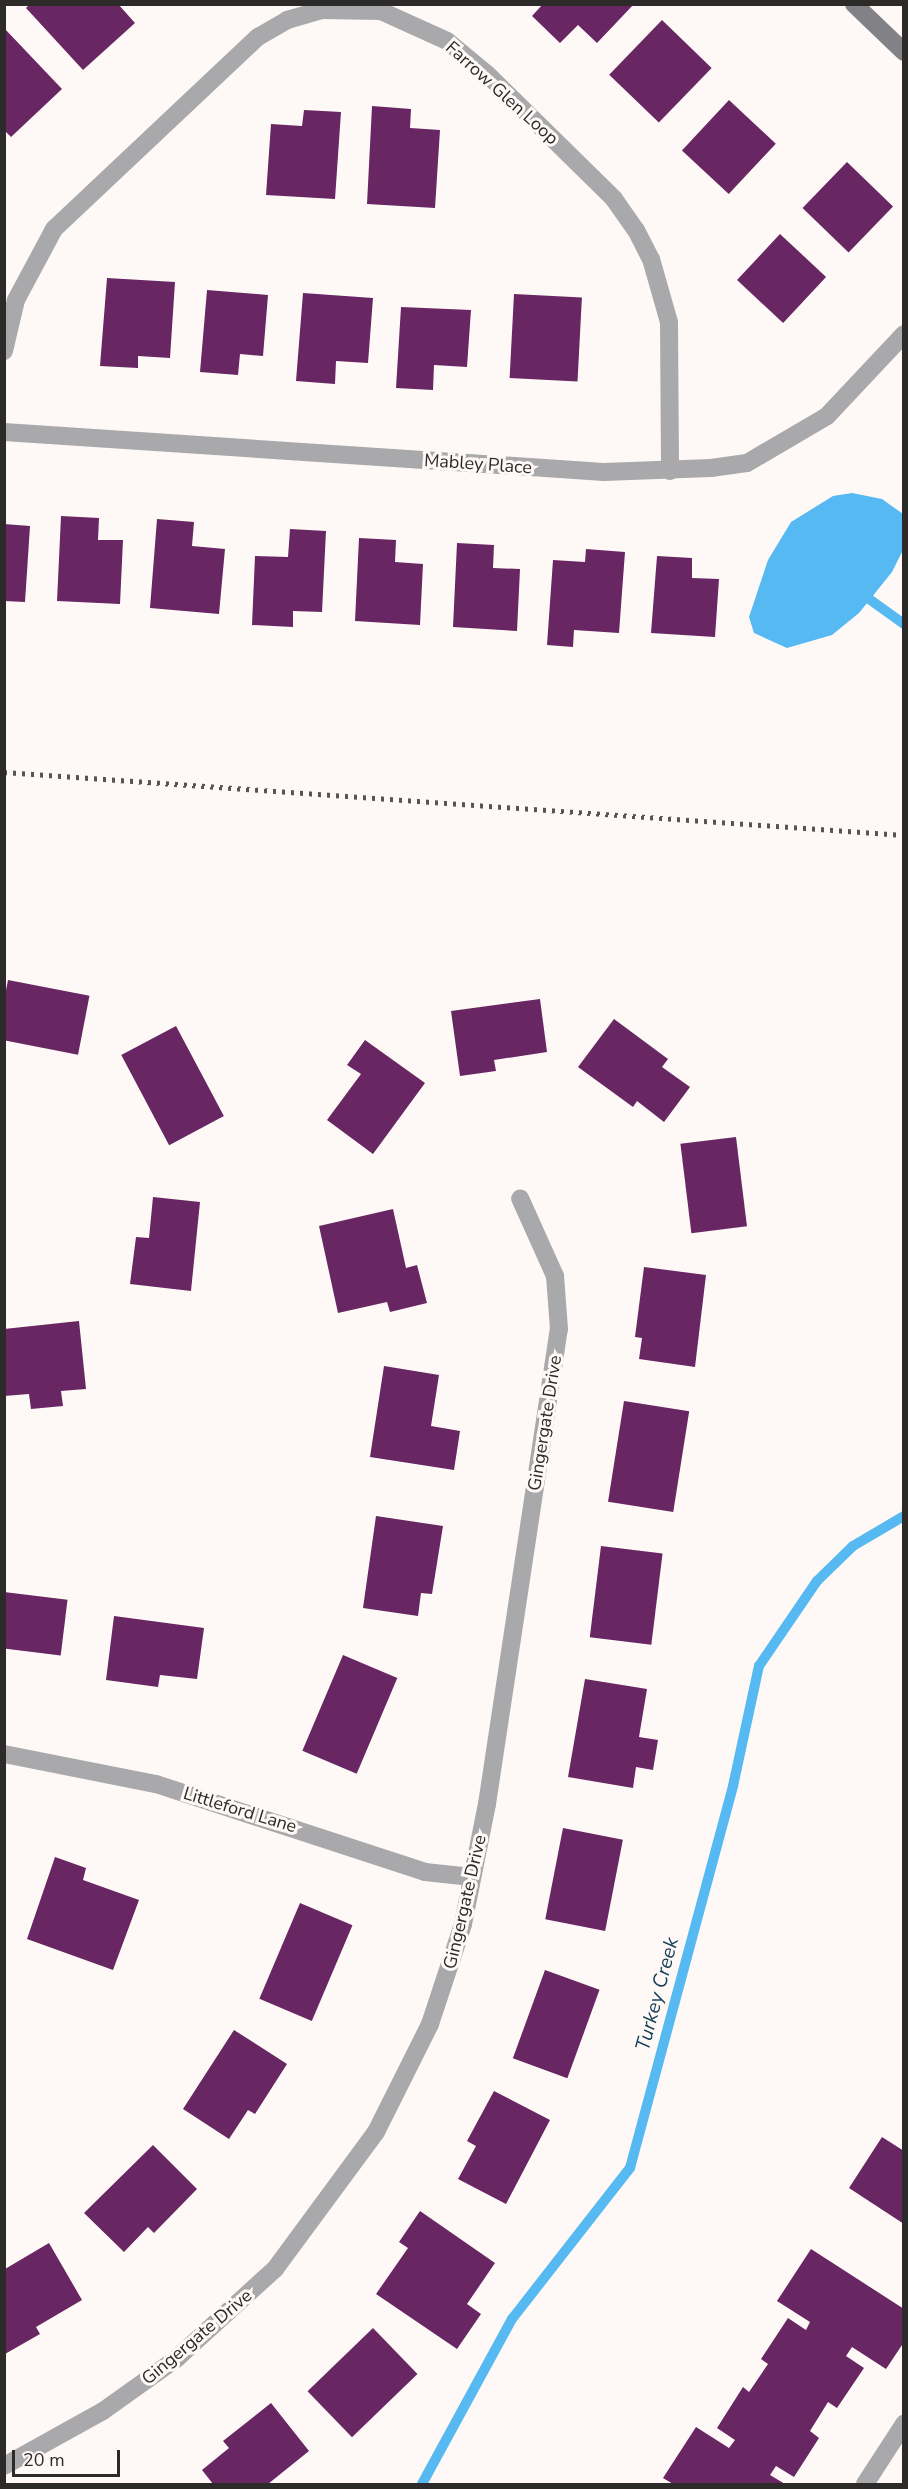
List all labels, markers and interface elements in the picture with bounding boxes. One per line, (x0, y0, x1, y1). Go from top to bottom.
street label: Farrow Glen Loop (441, 37, 563, 149)
street label: Mabley Place (423, 449, 533, 479)
street label: Gingergate Drive (524, 1354, 566, 1492)
street label: Littleford Lane (181, 1783, 299, 1837)
street label: Gingergate Drive (439, 1833, 491, 1971)
water label: Turkey Creek (630, 1935, 684, 2053)
street label: Gingergate Drive (138, 2285, 256, 2389)
scale bar (15, 2438, 123, 2476)
text: 20 m (23, 2448, 65, 2472)

